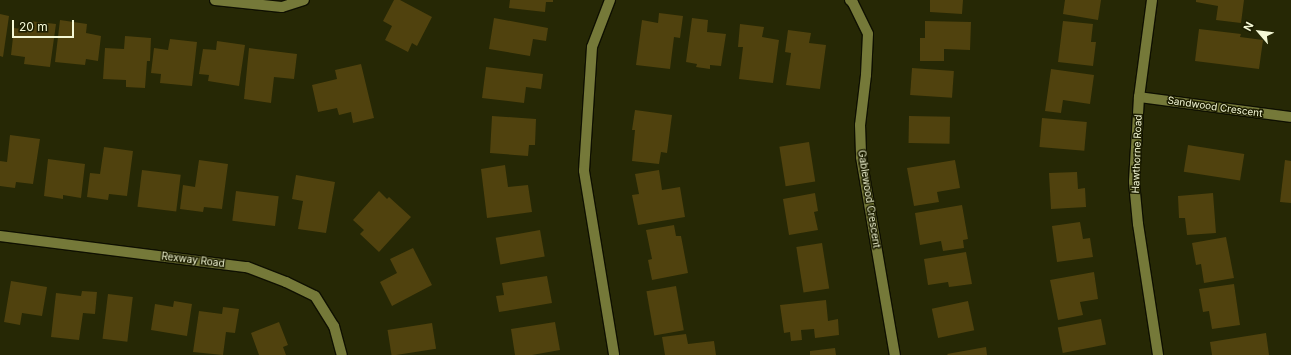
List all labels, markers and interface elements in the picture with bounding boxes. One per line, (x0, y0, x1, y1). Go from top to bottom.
scale bar (14, 12, 76, 38)
north arrow (1239, 12, 1279, 52)
text: 20 m (19, 19, 48, 34)
text: N (1240, 19, 1257, 33)
street label: Sandwood Crescent (1167, 94, 1263, 120)
street label: Hawthorne Road (1130, 114, 1144, 194)
street label: Gablewood Crescent (855, 149, 883, 249)
street label: Rexway Road (161, 250, 225, 270)

